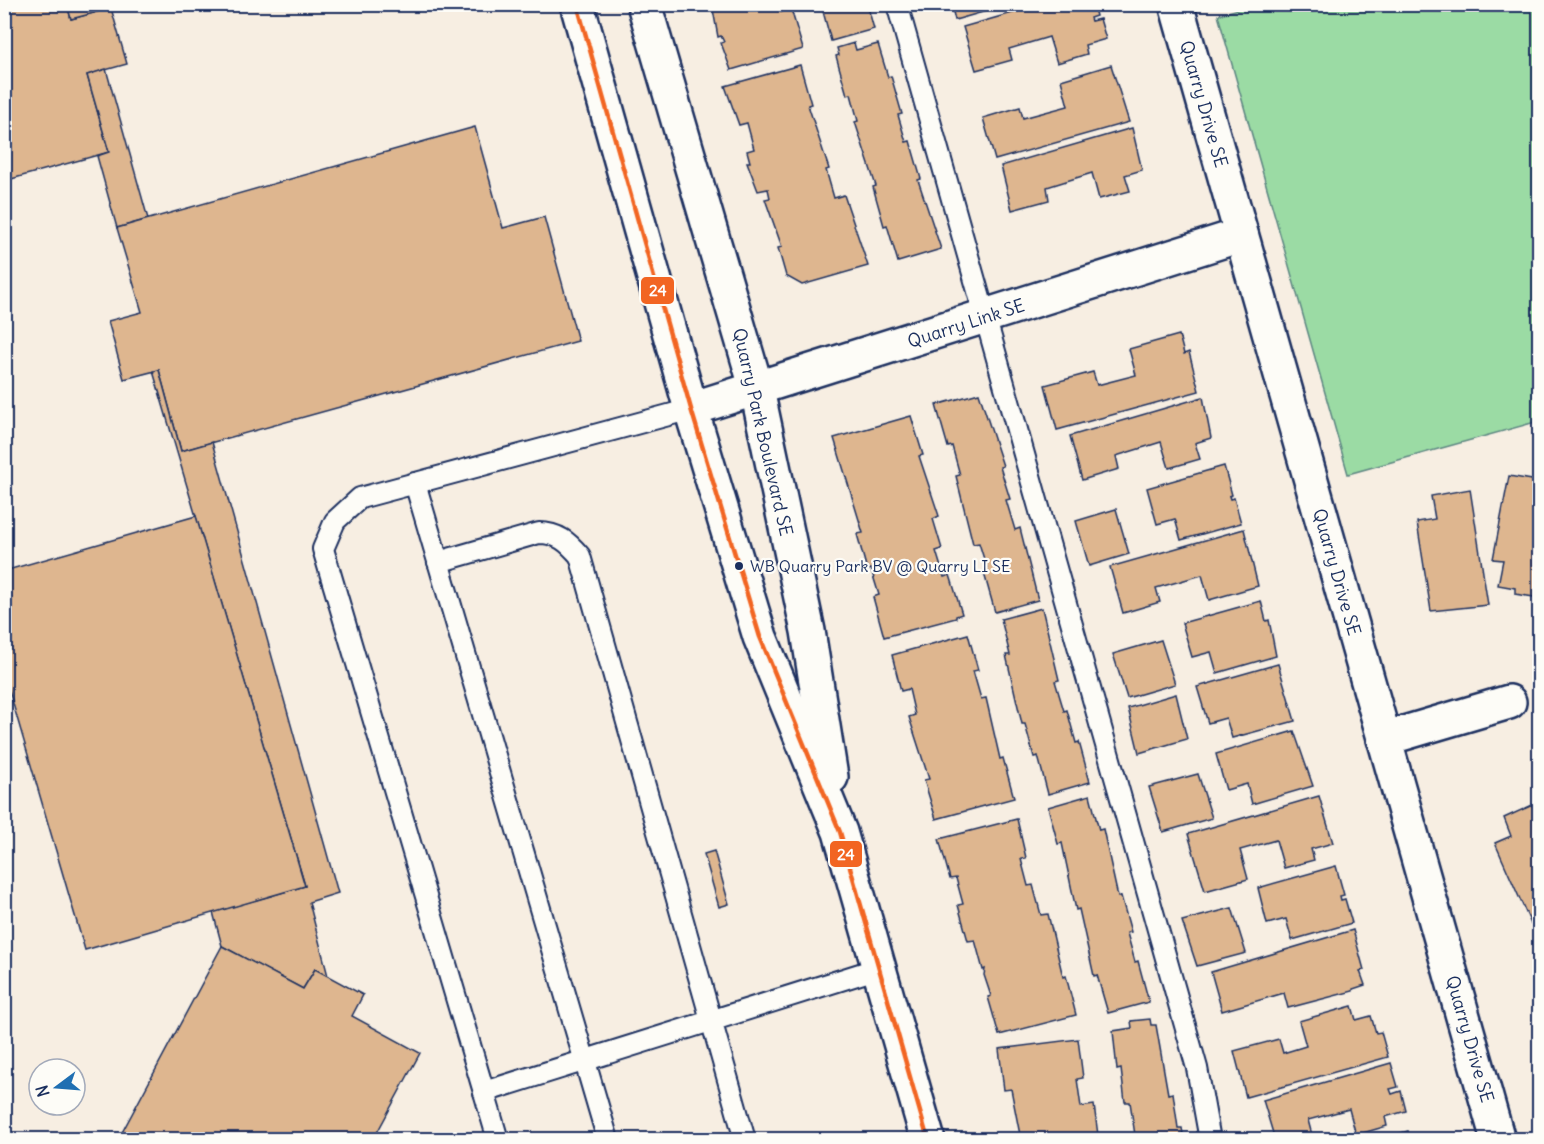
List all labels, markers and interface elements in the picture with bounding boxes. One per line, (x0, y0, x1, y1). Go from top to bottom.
street label: Quarry Drive SE (1175, 38, 1233, 170)
line badge: 24 (640, 276, 675, 305)
text: 24 (649, 280, 667, 300)
street label: Quarry Link SE (905, 293, 1027, 353)
street label: Quarry Park Boulevard SE (728, 326, 798, 538)
street label: Quarry Drive SE (1308, 506, 1366, 638)
place label: WB Quarry Park BV @ Quarry LI SE (750, 556, 1010, 576)
marker: WB Quarry Park BV @ Quarry LI SE (733, 560, 745, 572)
line badge: 24 (829, 840, 863, 868)
text: 24 (837, 844, 855, 864)
street label: Quarry Drive SE (1441, 973, 1499, 1105)
north arrow (27, 1057, 87, 1117)
text: N (31, 1083, 54, 1099)

